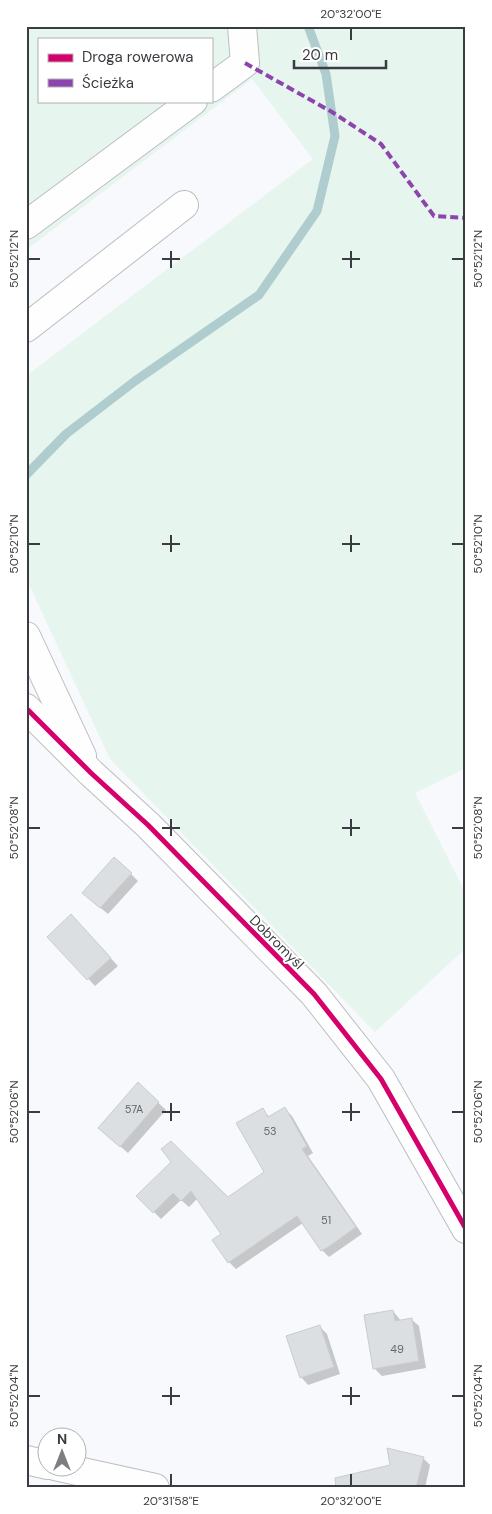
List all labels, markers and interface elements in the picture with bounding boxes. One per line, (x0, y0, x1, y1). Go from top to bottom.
text: 20°32'00"E (320, 6, 382, 22)
legend (38, 38, 212, 102)
scale bar (294, 38, 387, 70)
text: 20 m (302, 45, 338, 65)
text: Droga rowerowa (82, 47, 193, 67)
text: Ścieżka (82, 73, 134, 93)
text: 50°52'12"N (6, 230, 22, 288)
text: 50°52'12"N (470, 230, 486, 288)
text: 50°52'10"N (6, 514, 22, 574)
text: 50°52'10"N (470, 514, 486, 574)
text: 50°52'08"N (6, 797, 22, 859)
text: 50°52'08"N (470, 797, 486, 859)
street label: Dobromyśl (246, 911, 308, 973)
text: 50°52'06"N (6, 1080, 22, 1144)
text: 50°52'06"N (470, 1080, 486, 1144)
house number: 57A (125, 1102, 143, 1116)
house number: 53 (263, 1124, 277, 1138)
house number: 51 (321, 1213, 331, 1227)
house number: 49 (390, 1342, 404, 1356)
text: 50°52'04"N (6, 1365, 22, 1427)
text: 50°52'04"N (470, 1365, 486, 1427)
north arrow (38, 1426, 88, 1476)
text: N (57, 1430, 67, 1448)
text: 20°31'58"E (143, 1493, 199, 1509)
text: 20°32'00"E (320, 1493, 382, 1509)

